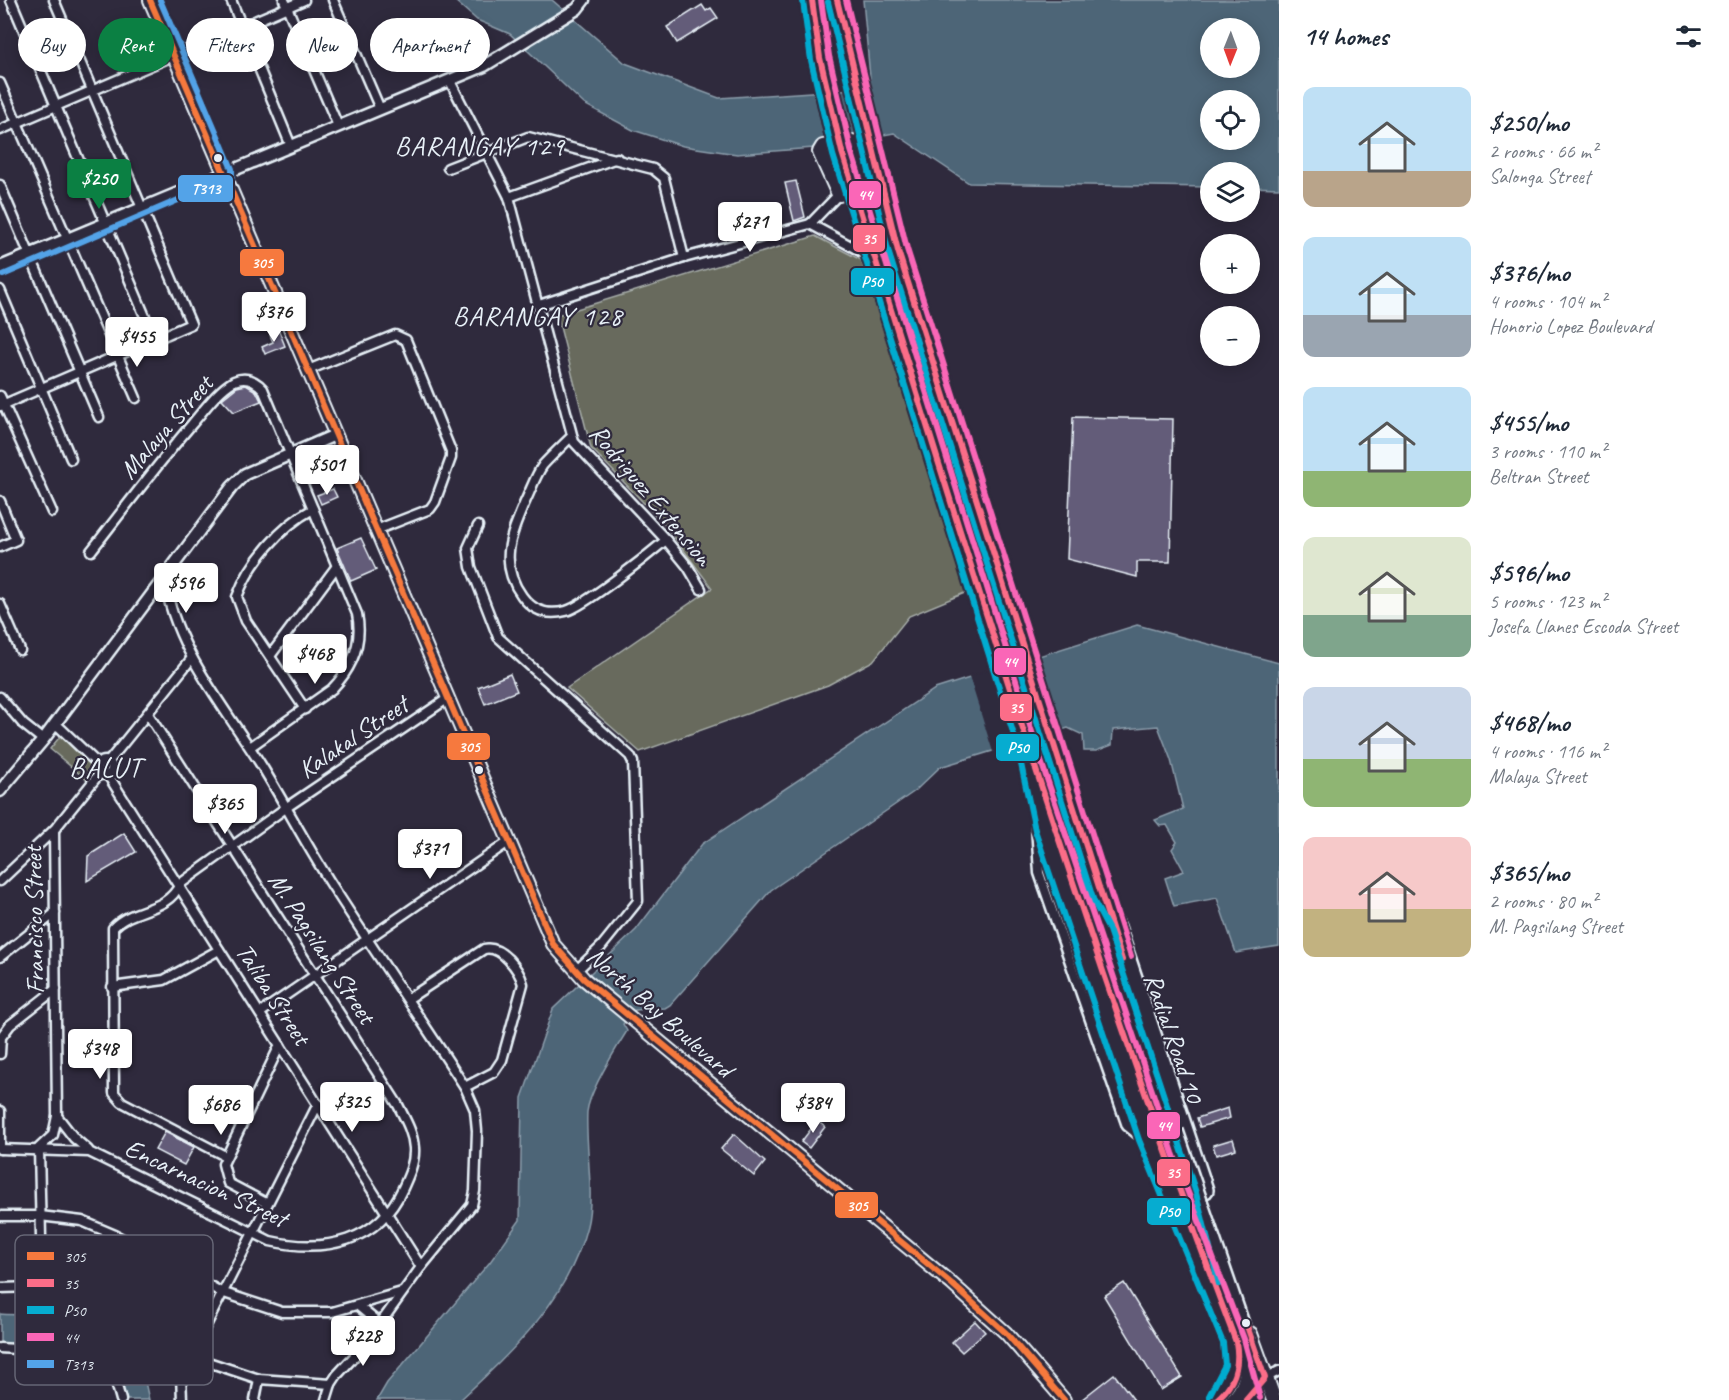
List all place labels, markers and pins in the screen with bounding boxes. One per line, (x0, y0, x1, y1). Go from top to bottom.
unlabelled marker (212, 152, 224, 164)
pin: $250 (63, 159, 135, 210)
pin: $271 (714, 202, 786, 253)
pin: $376 (238, 292, 310, 343)
pin: $455 (101, 317, 173, 368)
pin: $501 (291, 445, 363, 496)
pin: $596 (150, 563, 222, 614)
pin: $468 (279, 634, 351, 685)
unlabelled marker (473, 764, 485, 776)
pin: $365 (189, 784, 261, 835)
pin: $371 (394, 829, 466, 880)
pin: $348 (64, 1029, 136, 1080)
pin: $325 (316, 1082, 388, 1133)
pin: $384 (777, 1083, 849, 1134)
pin: $686 (185, 1085, 257, 1136)
pin: $228 (327, 1316, 399, 1367)
unlabelled marker (1240, 1317, 1252, 1329)

